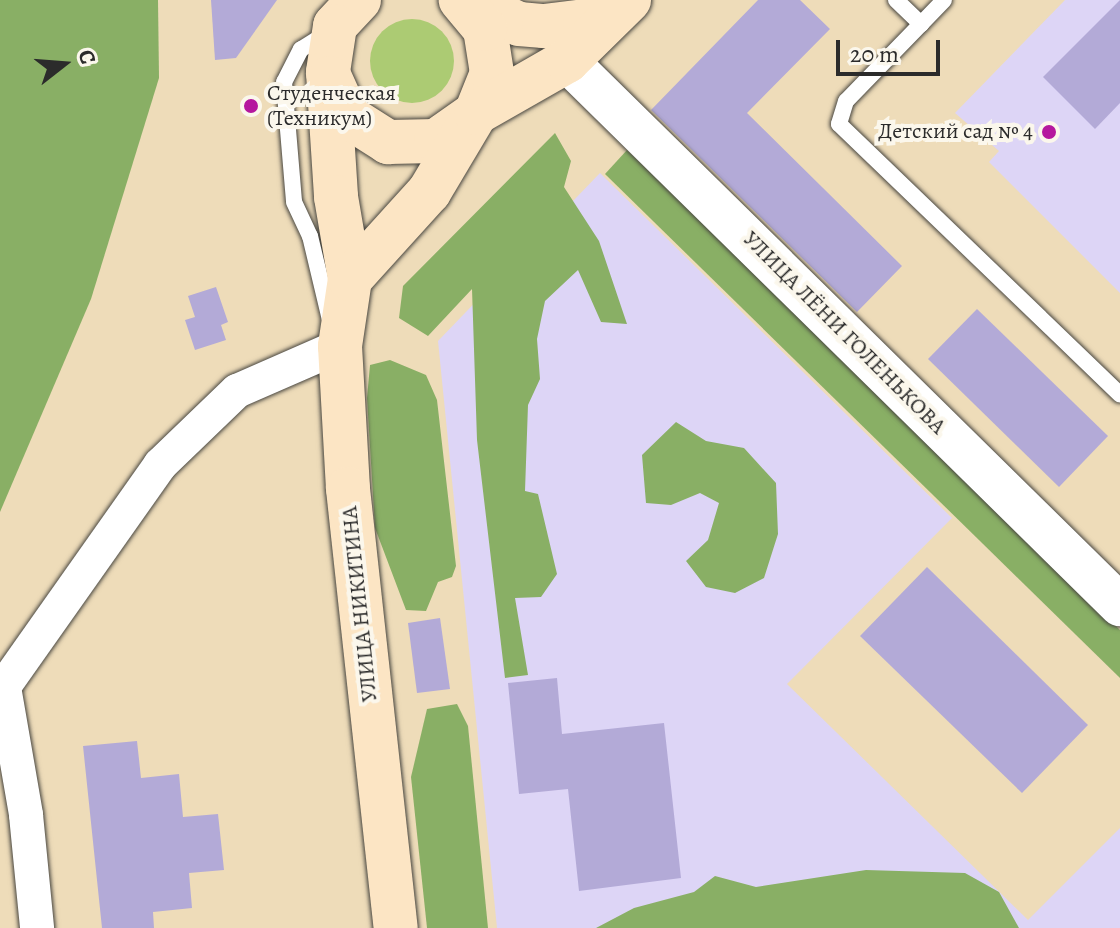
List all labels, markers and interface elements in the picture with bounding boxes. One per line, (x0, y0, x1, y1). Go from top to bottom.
north arrow (24, 24, 104, 104)
scale bar (840, 24, 944, 74)
text: 20 m (850, 38, 899, 70)
text: С (71, 46, 103, 68)
place label: Студенческая (Техникум) (267, 80, 396, 132)
marker: Студенческая (Техникум) (242, 97, 260, 115)
place label: Детский сад № 4 (878, 119, 1033, 145)
marker: Детский сад № 4 (1040, 123, 1058, 141)
street label: УЛИЦА ЛЁНИ ГОЛЕНЬКОВА (737, 226, 951, 440)
street label: УЛИЦА НИКИТИНА (337, 505, 383, 703)

